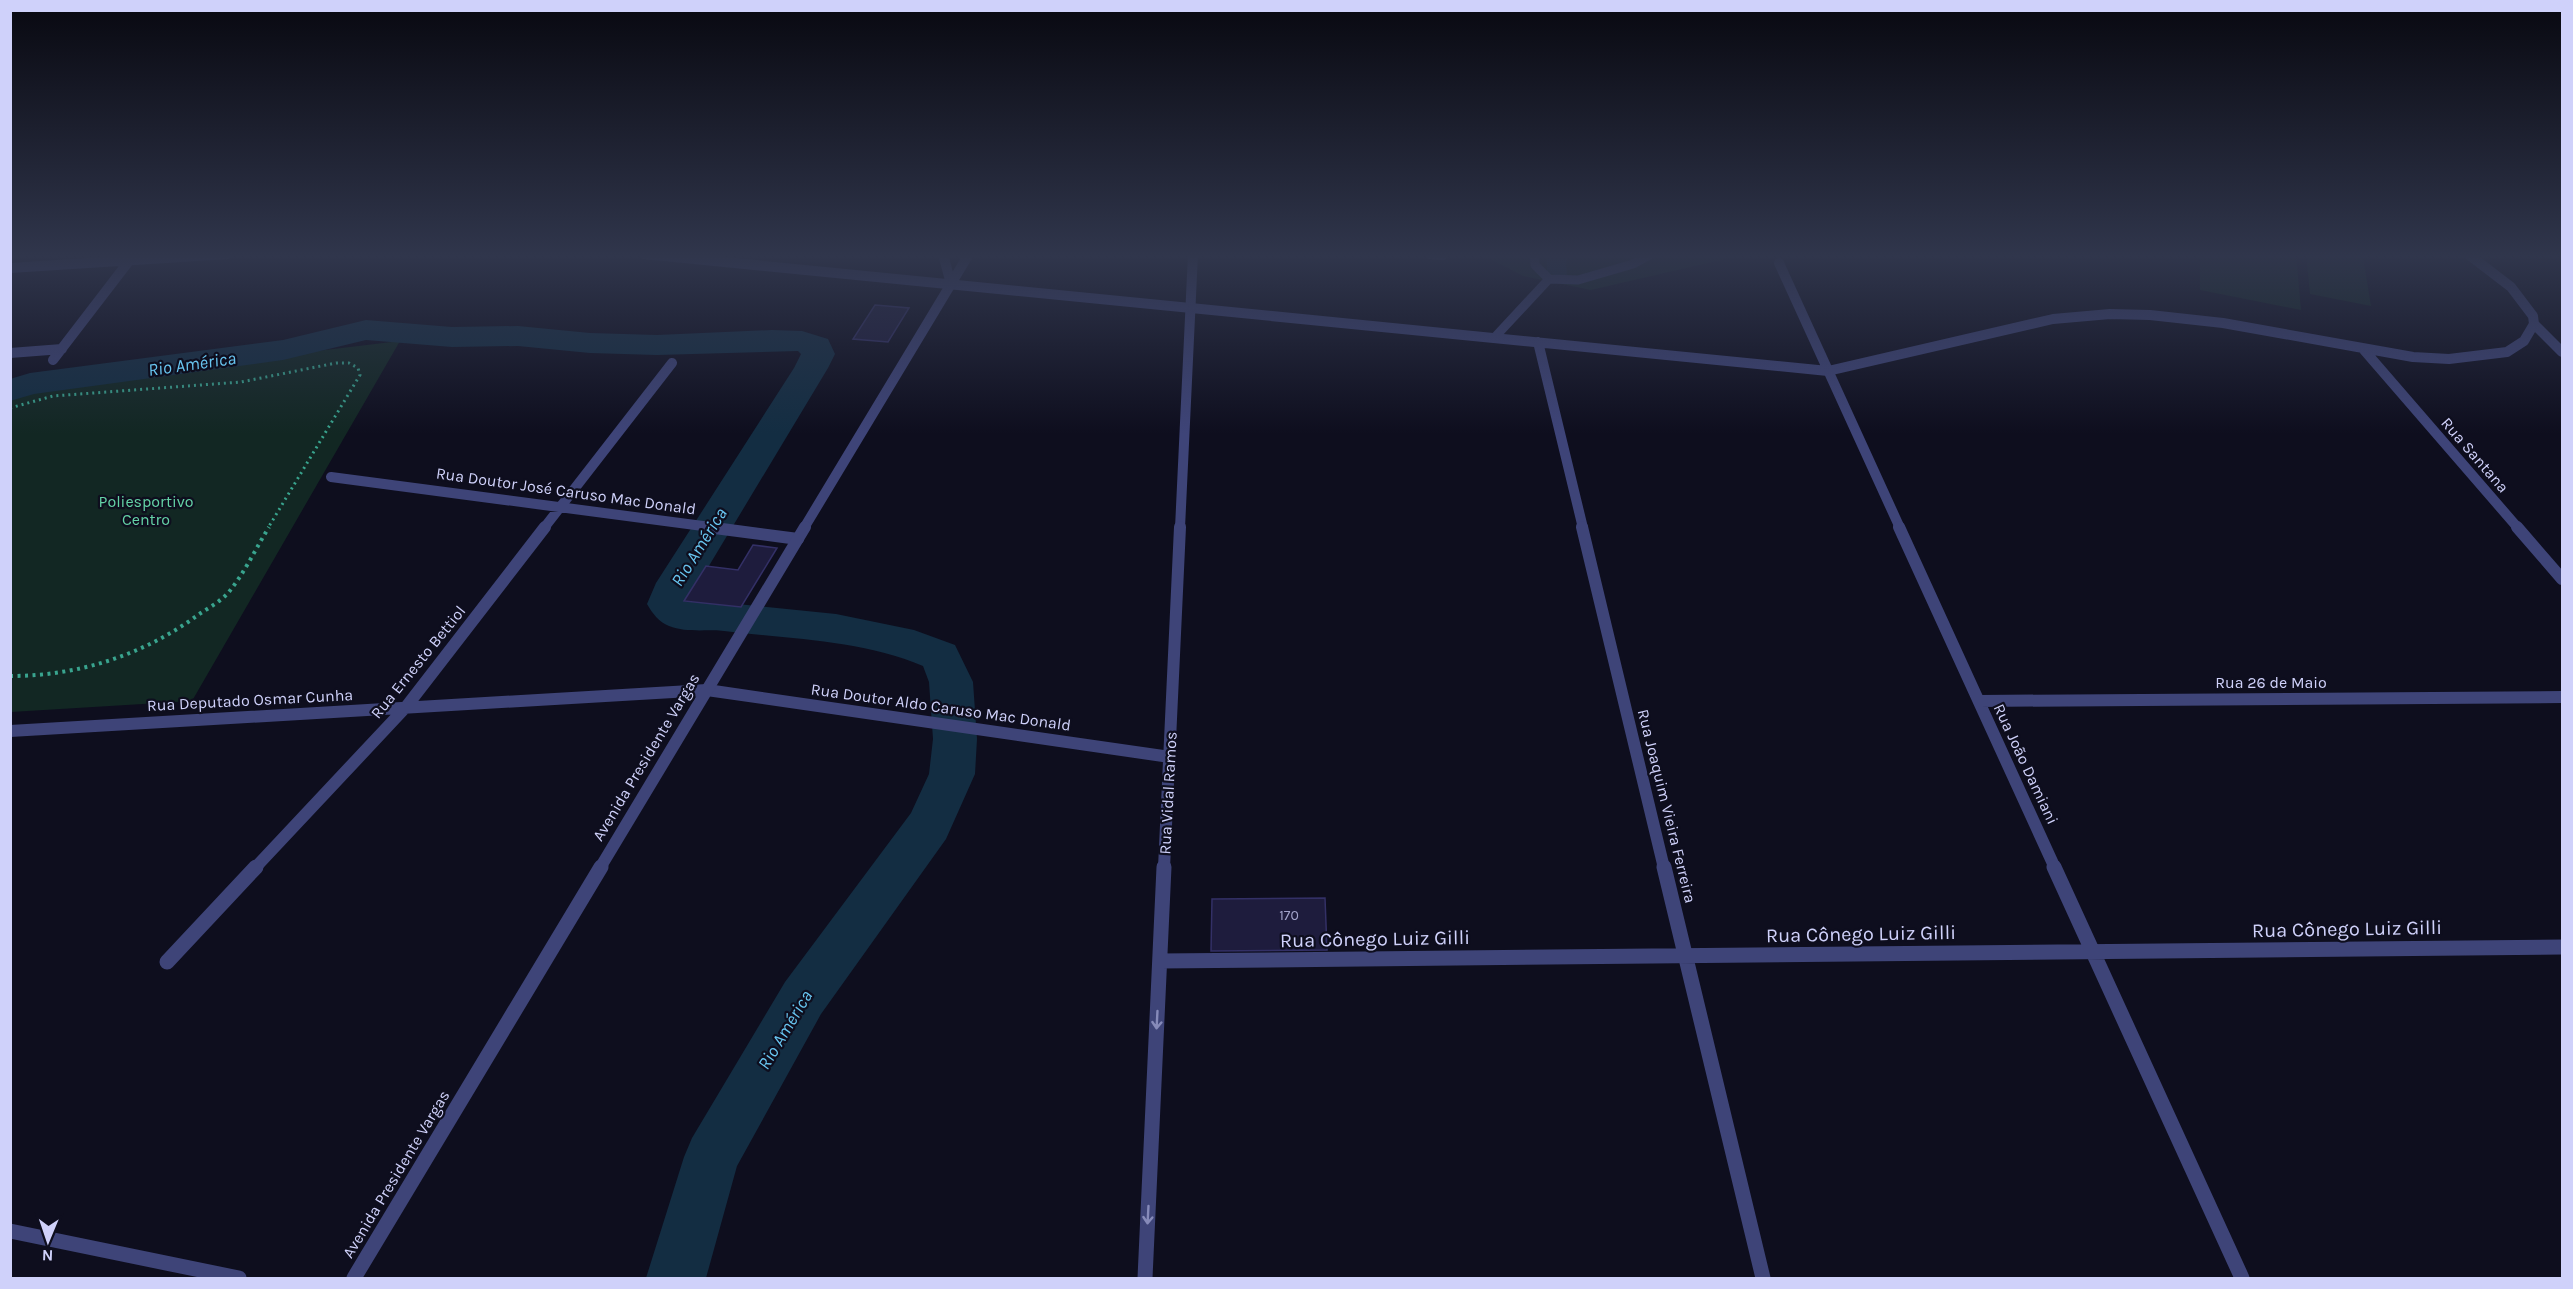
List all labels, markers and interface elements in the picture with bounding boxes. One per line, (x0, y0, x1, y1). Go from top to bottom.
water label: Rio América (147, 347, 237, 381)
street label: Rua Santana (2437, 413, 2513, 497)
street label: Rua Doutor José Caruso Mac Donald (435, 463, 697, 519)
park label: Poliesportivo Centro (99, 492, 193, 529)
water label: Rio América (666, 504, 732, 590)
street label: Rua Ernesto Bettiol (367, 602, 469, 722)
street label: Avenida Presidente Vargas (588, 670, 704, 844)
street label: Rua 26 de Maio (2215, 673, 2327, 692)
street label: Rua Doutor Aldo Caruso Mac Donald (810, 679, 1072, 735)
street label: Rua Deputado Osmar Cunha (146, 685, 354, 715)
street label: Rua João Damiani (1990, 701, 2062, 827)
street label: Rua Joaquim Vieira Ferreira (1634, 707, 1700, 905)
street label: Rua Vidal Ramos (1155, 731, 1181, 855)
house number: 170 (1279, 907, 1299, 924)
street label: Rua Cônego Luiz Gilli (2252, 916, 2442, 942)
street label: Rua Cônego Luiz Gilli (1766, 921, 1956, 947)
street label: Rua Cônego Luiz Gilli (1280, 926, 1470, 952)
water label: Rio América (753, 986, 817, 1074)
one-way arrow (1152, 1009, 1163, 1029)
street label: Avenida Presidente Vargas (338, 1087, 454, 1261)
one-way arrow (1143, 1204, 1154, 1224)
north arrow (18, 1211, 78, 1271)
text: N (41, 1246, 54, 1265)

